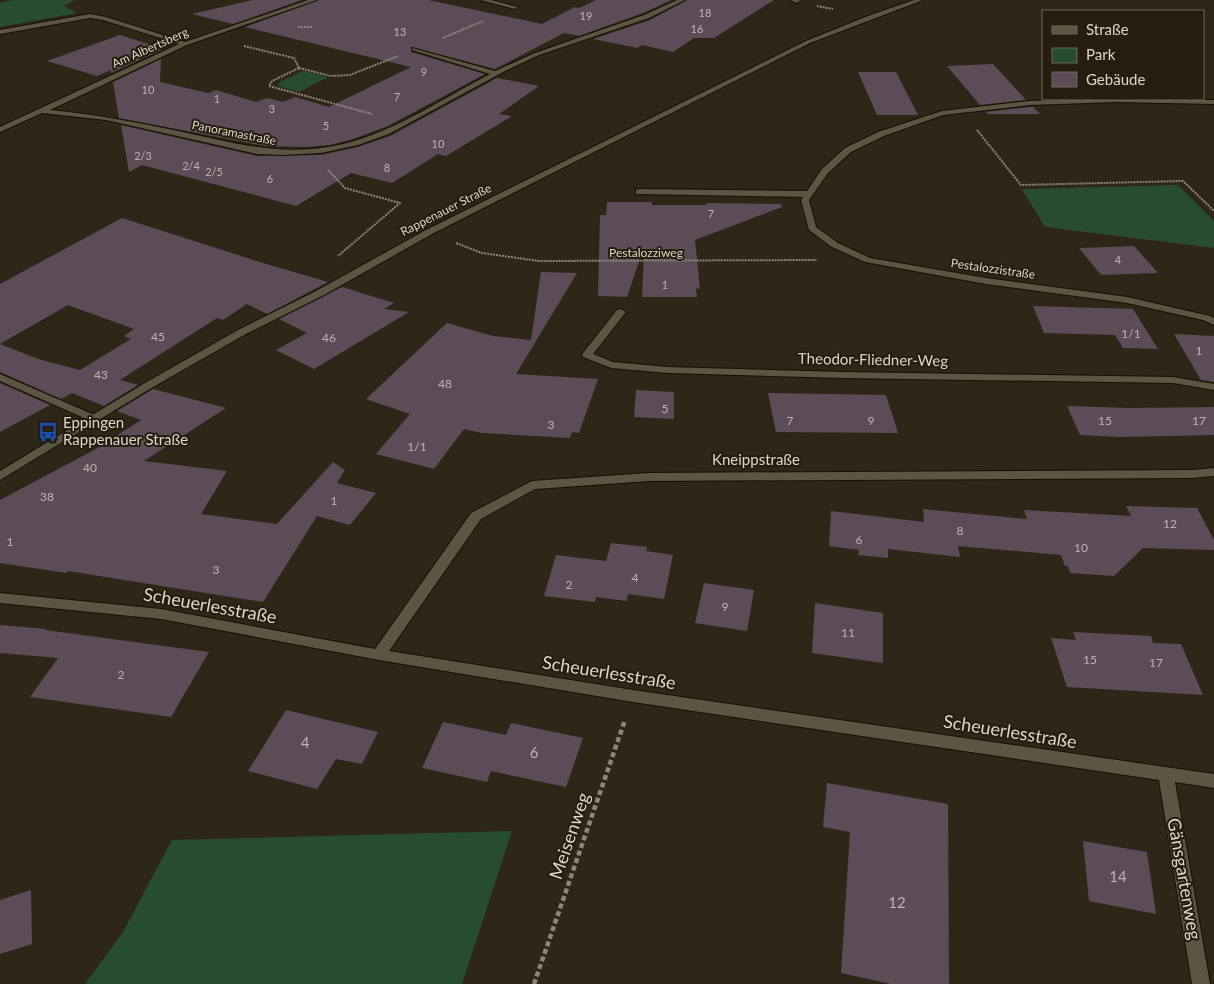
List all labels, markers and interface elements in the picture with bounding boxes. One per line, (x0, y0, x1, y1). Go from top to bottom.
house number: 18 (699, 6, 711, 19)
house number: 19 (580, 9, 592, 22)
legend (1042, 10, 1204, 100)
text: Straße (1086, 20, 1129, 38)
house number: 16 (691, 22, 703, 35)
street label: Am Albertsberg (109, 24, 190, 71)
house number: 13 (394, 25, 406, 38)
text: Park (1086, 45, 1116, 63)
house number: 9 (421, 65, 427, 78)
text: Gebäude (1086, 70, 1145, 88)
house number: 10 (142, 83, 155, 96)
house number: 7 (394, 90, 400, 103)
house number: 1 (214, 92, 220, 105)
house number: 3 (269, 102, 275, 115)
street label: Panoramastraße (191, 117, 278, 148)
house number: 5 (323, 119, 329, 132)
house number: 10 (432, 137, 445, 150)
house number: 2/3 (134, 149, 152, 162)
house number: 2/4 (182, 159, 200, 172)
house number: 8 (384, 161, 390, 174)
house number: 2/5 (205, 165, 223, 178)
house number: 6 (267, 172, 273, 185)
street label: Rappenauer Straße (398, 180, 494, 239)
house number: 7 (708, 207, 714, 220)
street label: Pestalozziweg (609, 245, 683, 260)
house number: 4 (1115, 253, 1122, 266)
street label: Pestalozzistraße (950, 255, 1036, 282)
house number: 1 (662, 278, 668, 291)
house number: 1/1 (1121, 326, 1141, 341)
house number: 45 (151, 329, 165, 344)
house number: 46 (322, 330, 336, 345)
house number: 1 (1196, 343, 1203, 358)
street label: Theodor-Fliedner-Weg (798, 349, 948, 369)
house number: 43 (94, 367, 108, 382)
house number: 48 (438, 376, 452, 391)
house number: 5 (662, 401, 669, 416)
place label: Eppingen Rappenauer Straße (63, 413, 188, 448)
house number: 7 (787, 413, 794, 428)
house number: 9 (868, 413, 875, 428)
house number: 15 (1098, 413, 1112, 428)
house number: 17 (1192, 413, 1206, 428)
house number: 3 (548, 417, 555, 432)
bus stop icon: Eppingen Rappenauer Straße (37, 421, 59, 443)
house number: 1/1 (407, 439, 427, 454)
street label: Kneippstraße (712, 450, 800, 468)
house number: 40 (83, 460, 97, 475)
house number: 38 (40, 489, 54, 504)
house number: 1 (331, 493, 338, 508)
house number: 12 (1163, 516, 1177, 531)
house number: 8 (957, 523, 964, 538)
house number: 6 (856, 532, 863, 547)
house number: 1 (7, 534, 14, 549)
house number: 10 (1074, 540, 1088, 555)
house number: 3 (213, 562, 220, 577)
house number: 4 (632, 570, 639, 585)
house number: 2 (566, 577, 573, 592)
street label: Scheuerlesstraße (142, 582, 279, 628)
house number: 9 (722, 599, 729, 614)
house number: 11 (841, 625, 855, 640)
street label: Scheuerlesstraße (541, 651, 678, 693)
house number: 15 (1083, 652, 1097, 667)
house number: 17 (1149, 655, 1163, 670)
house number: 2 (118, 667, 125, 682)
street label: Scheuerlesstraße (942, 710, 1079, 752)
house number: 4 (301, 733, 310, 751)
house number: 6 (530, 743, 539, 761)
street label: Meisenweg (544, 789, 594, 882)
street label: Gänsgartenweg (1163, 816, 1207, 942)
house number: 14 (1109, 867, 1127, 885)
house number: 12 (888, 893, 906, 911)

